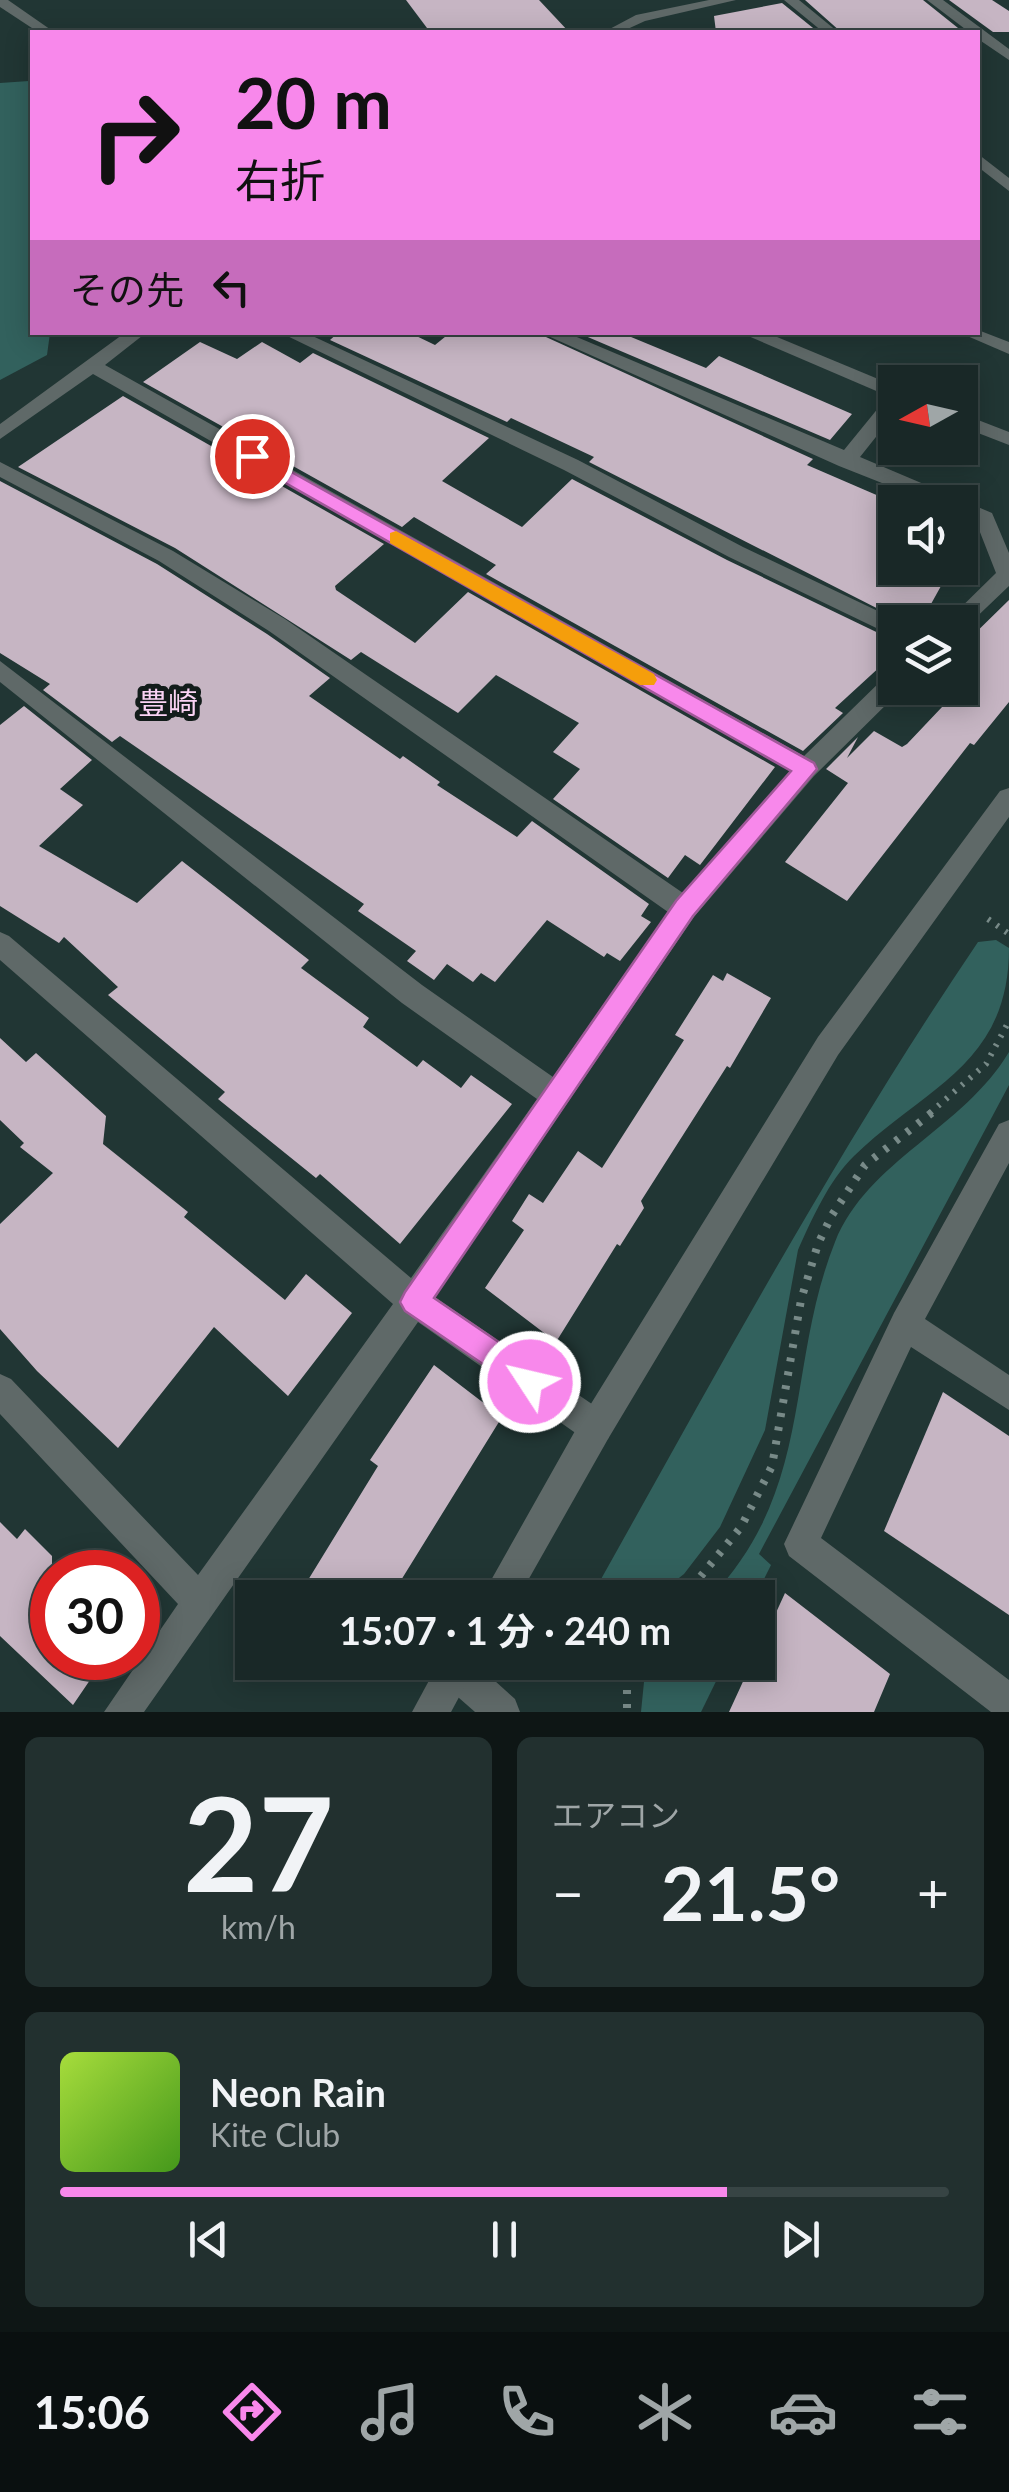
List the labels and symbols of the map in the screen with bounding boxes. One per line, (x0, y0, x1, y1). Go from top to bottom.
north arrow (878, 365, 978, 465)
pin (210, 414, 295, 499)
district label: 豊崎 (138, 684, 198, 720)
position arrow (478, 1330, 582, 1434)
speed limit sign: 30 (30, 1550, 160, 1680)

